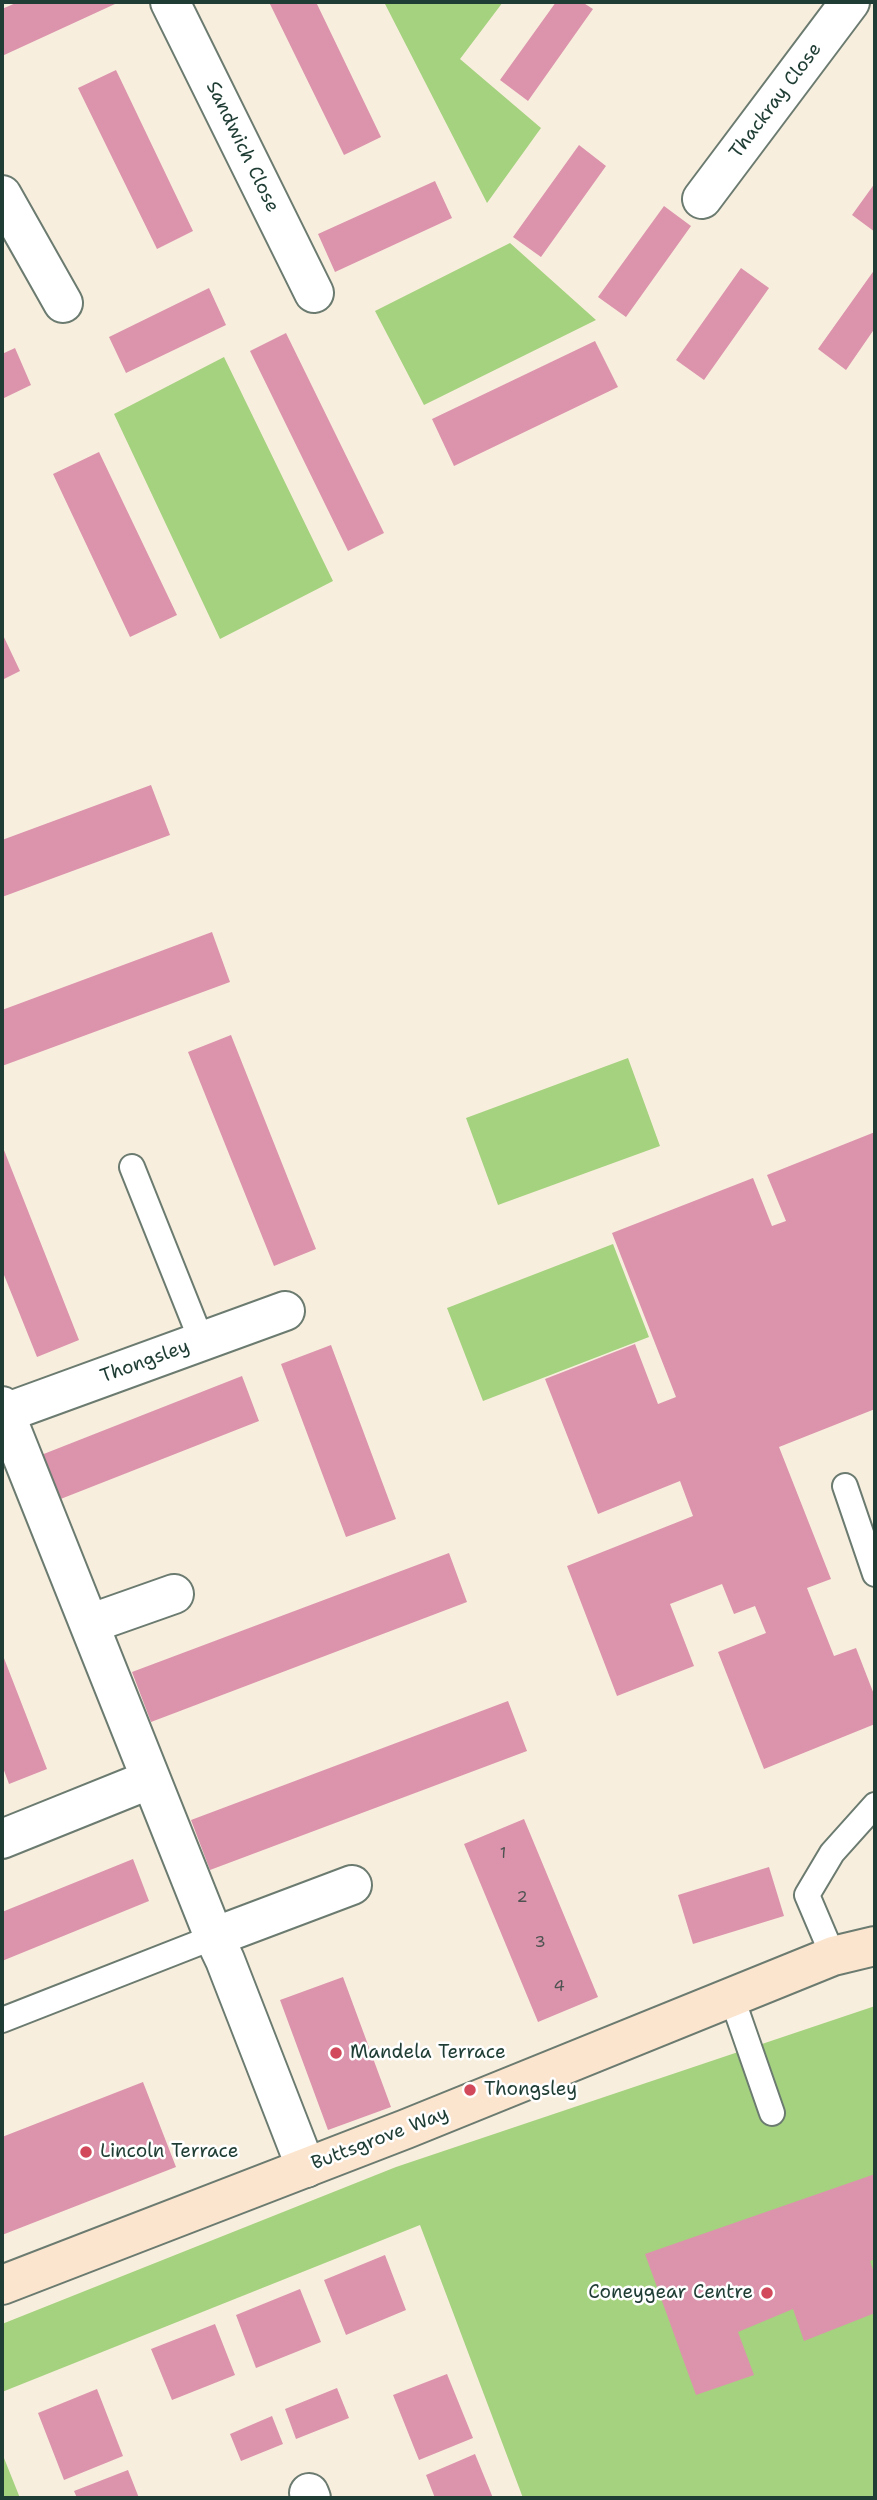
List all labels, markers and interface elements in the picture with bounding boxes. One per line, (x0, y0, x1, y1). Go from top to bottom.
street label: Thackray Close (725, 39, 827, 163)
street label: Sandwich Close (200, 78, 284, 216)
street label: Thongsley (97, 1335, 193, 1389)
house number: 1 (500, 1844, 506, 1864)
house number: 2 (516, 1888, 528, 1908)
house number: 3 (534, 1933, 546, 1953)
house number: 4 (553, 1977, 565, 1997)
place label: Mandela Terrace (350, 2042, 506, 2064)
marker: Mandela Terrace (328, 2045, 344, 2061)
place label: Thongsley (484, 2079, 577, 2101)
marker: Thongsley (462, 2082, 478, 2098)
street label: Buttsgrove Way (308, 2102, 452, 2176)
place label: Lincoln Terrace (100, 2141, 239, 2163)
marker: Lincoln Terrace (78, 2144, 94, 2160)
place label: Coneygear Centre (588, 2282, 753, 2304)
marker: Coneygear Centre (759, 2285, 775, 2301)

